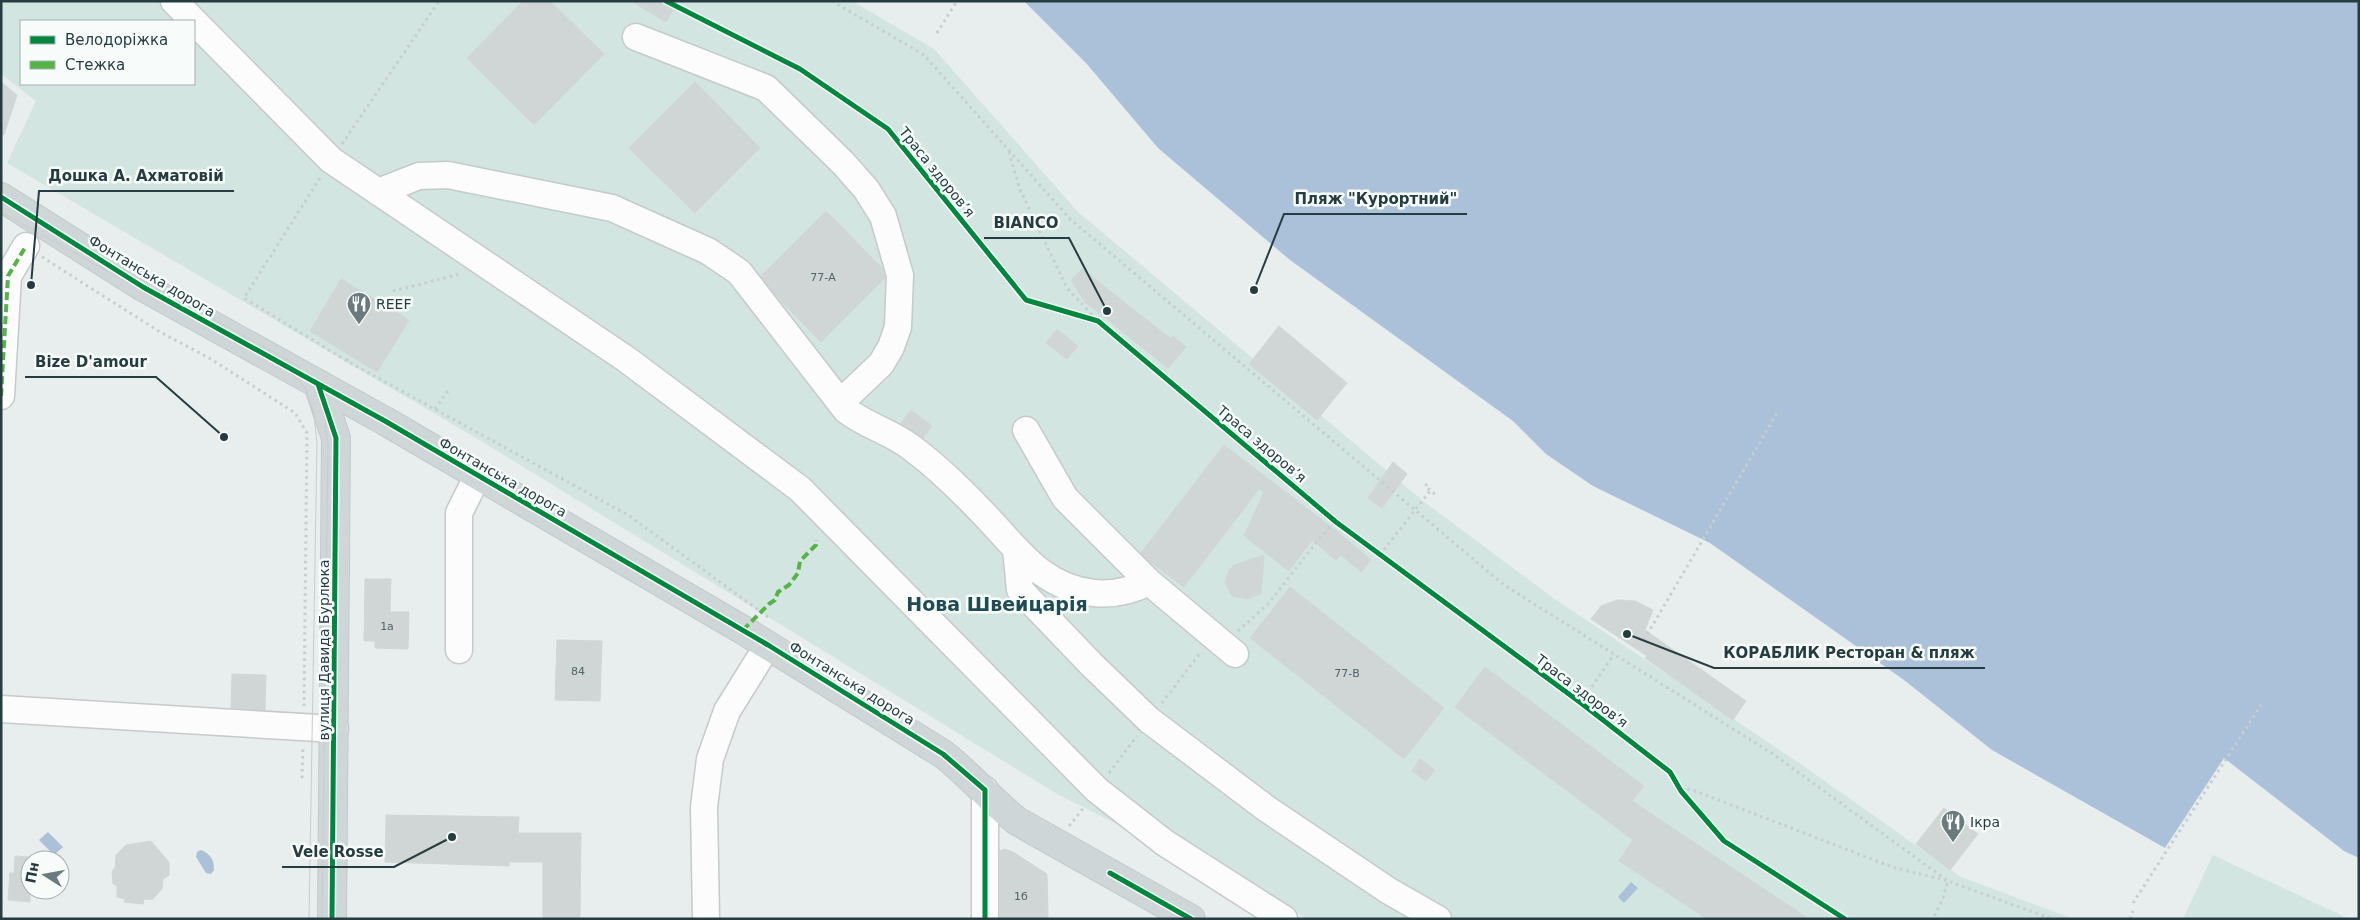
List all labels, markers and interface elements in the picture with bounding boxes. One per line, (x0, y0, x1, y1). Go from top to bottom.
legend (20, 20, 195, 85)
text: Велодоріжка (65, 31, 168, 49)
text: Стежка (65, 56, 125, 74)
street label: Траса здоров’я (895, 123, 978, 220)
callout: Дошка А. Ахматовій (39, 161, 234, 191)
text: Дошка А. Ахматовій (48, 167, 224, 185)
callout: Пляж "Курортний" (1284, 184, 1467, 214)
text: Пляж "Курортний" (1295, 190, 1457, 208)
callout: BIANCO (984, 208, 1069, 238)
text: BIANCO (994, 214, 1058, 232)
street label: Фонтанська дорога (86, 232, 218, 320)
house number: 77-А (810, 271, 836, 284)
restaurant icon: REEF (346, 291, 372, 325)
place label: REEF (376, 296, 411, 312)
callout: Bize D'amour (25, 347, 156, 377)
text: Bize D'amour (35, 353, 148, 371)
street label: Траса здоров’я (1214, 402, 1310, 486)
street label: Фонтанська дорога (436, 434, 570, 520)
street label: вулиця Давида Бурлюка (316, 559, 332, 741)
district label: Нова Швейцарія (906, 593, 1088, 615)
house number: 1а (380, 620, 394, 633)
street label: Фонтанська дорога (786, 638, 918, 728)
callout: КОРАБЛИК Ресторан & пляж (1714, 638, 1985, 668)
text: КОРАБЛИК Ресторан & пляж (1723, 644, 1975, 662)
street label: Траса здоров’я (1532, 651, 1631, 731)
house number: 84 (571, 665, 585, 678)
house number: 77-В (1334, 667, 1360, 680)
restaurant icon: Ікра (1940, 809, 1966, 843)
place label: Ікра (1970, 814, 2000, 830)
callout: Vele Rosse (282, 837, 394, 867)
text: Vele Rosse (292, 843, 384, 861)
north arrow (20, 850, 70, 900)
text: Пн (22, 860, 42, 885)
house number: 1б (1014, 890, 1028, 903)

